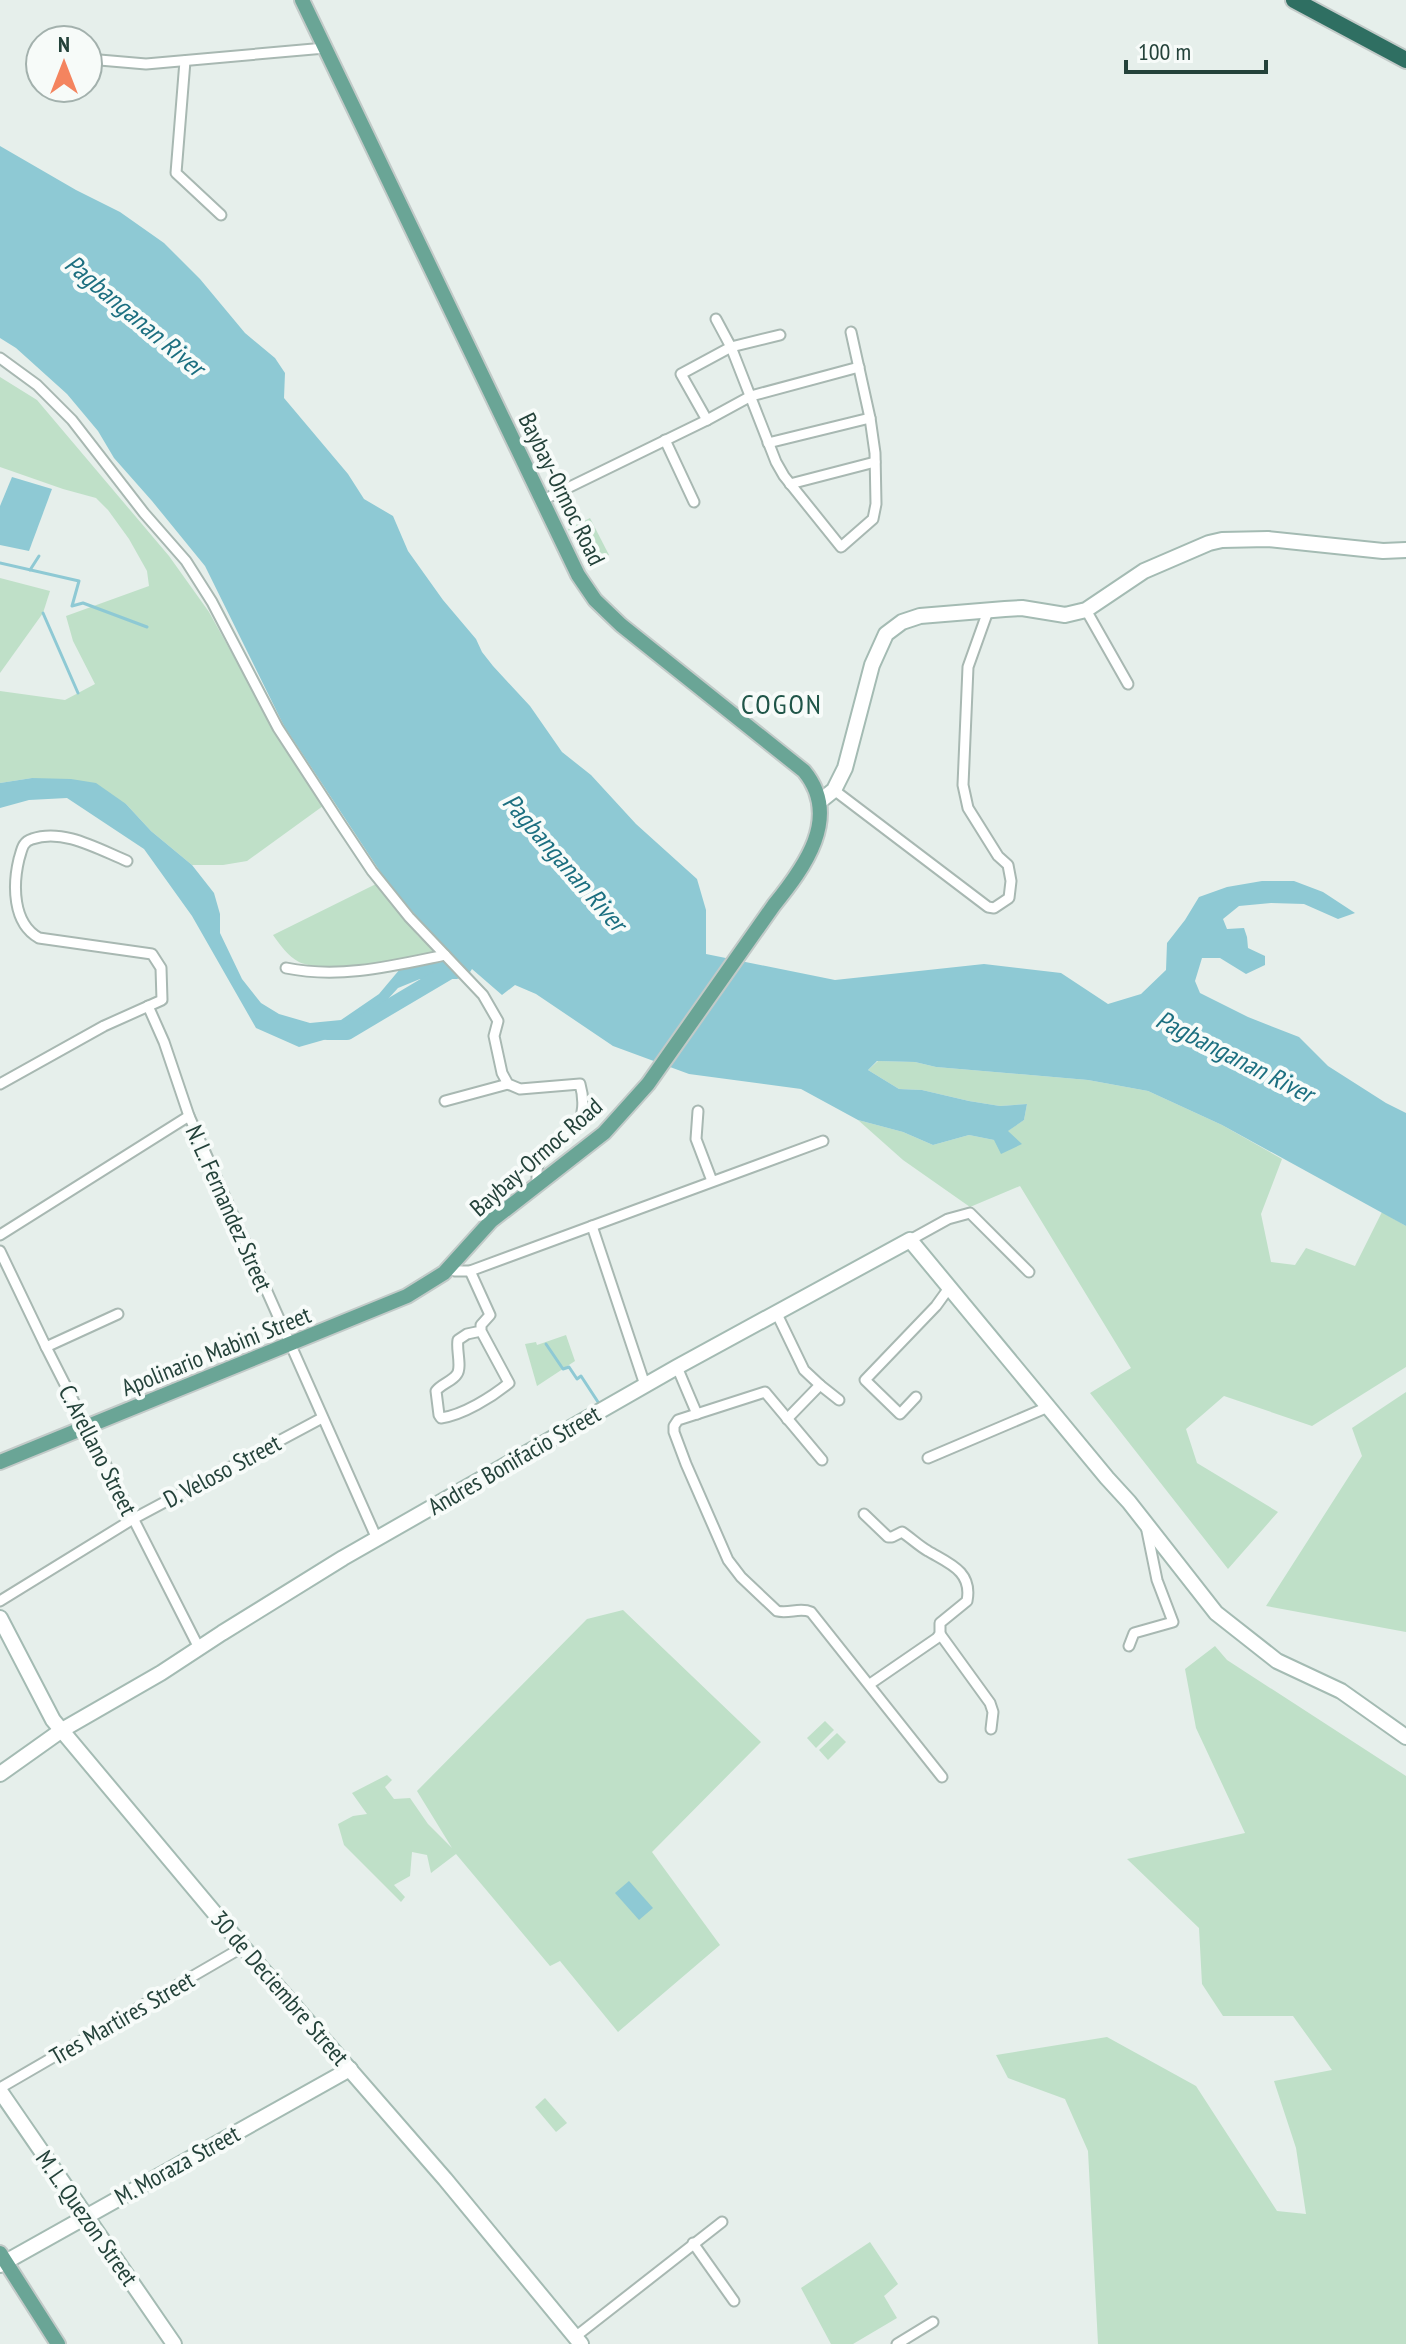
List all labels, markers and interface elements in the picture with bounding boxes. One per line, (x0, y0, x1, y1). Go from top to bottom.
north arrow (24, 24, 104, 104)
scale bar (1126, 24, 1266, 74)
text: N (58, 30, 70, 58)
text: 100 m (1138, 36, 1191, 67)
water label: Pagbanganan River (58, 247, 215, 385)
street label: Baybay-Ormoc Road (512, 408, 612, 570)
district label: COGON (741, 685, 823, 722)
water label: Pagbanganan River (496, 786, 636, 941)
water label: Pagbanganan River (1151, 1002, 1323, 1112)
street label: Baybay-Ormoc Road (463, 1091, 609, 1223)
street label: N. L. Fernandez Street (179, 1120, 280, 1296)
street label: Apolinario Mabini Street (117, 1299, 316, 1403)
street label: C. Arellano Street (52, 1380, 144, 1521)
street label: Andres Bonifacio Street (422, 1398, 606, 1522)
street label: D. Veloso Street (158, 1427, 286, 1515)
street label: 30 de Deciembre Street (204, 1904, 356, 2072)
street label: Tres Martires Street (44, 1964, 200, 2072)
street label: M. Moraza Street (109, 2118, 245, 2212)
street label: M. L. Quezon Street (29, 2144, 145, 2292)

